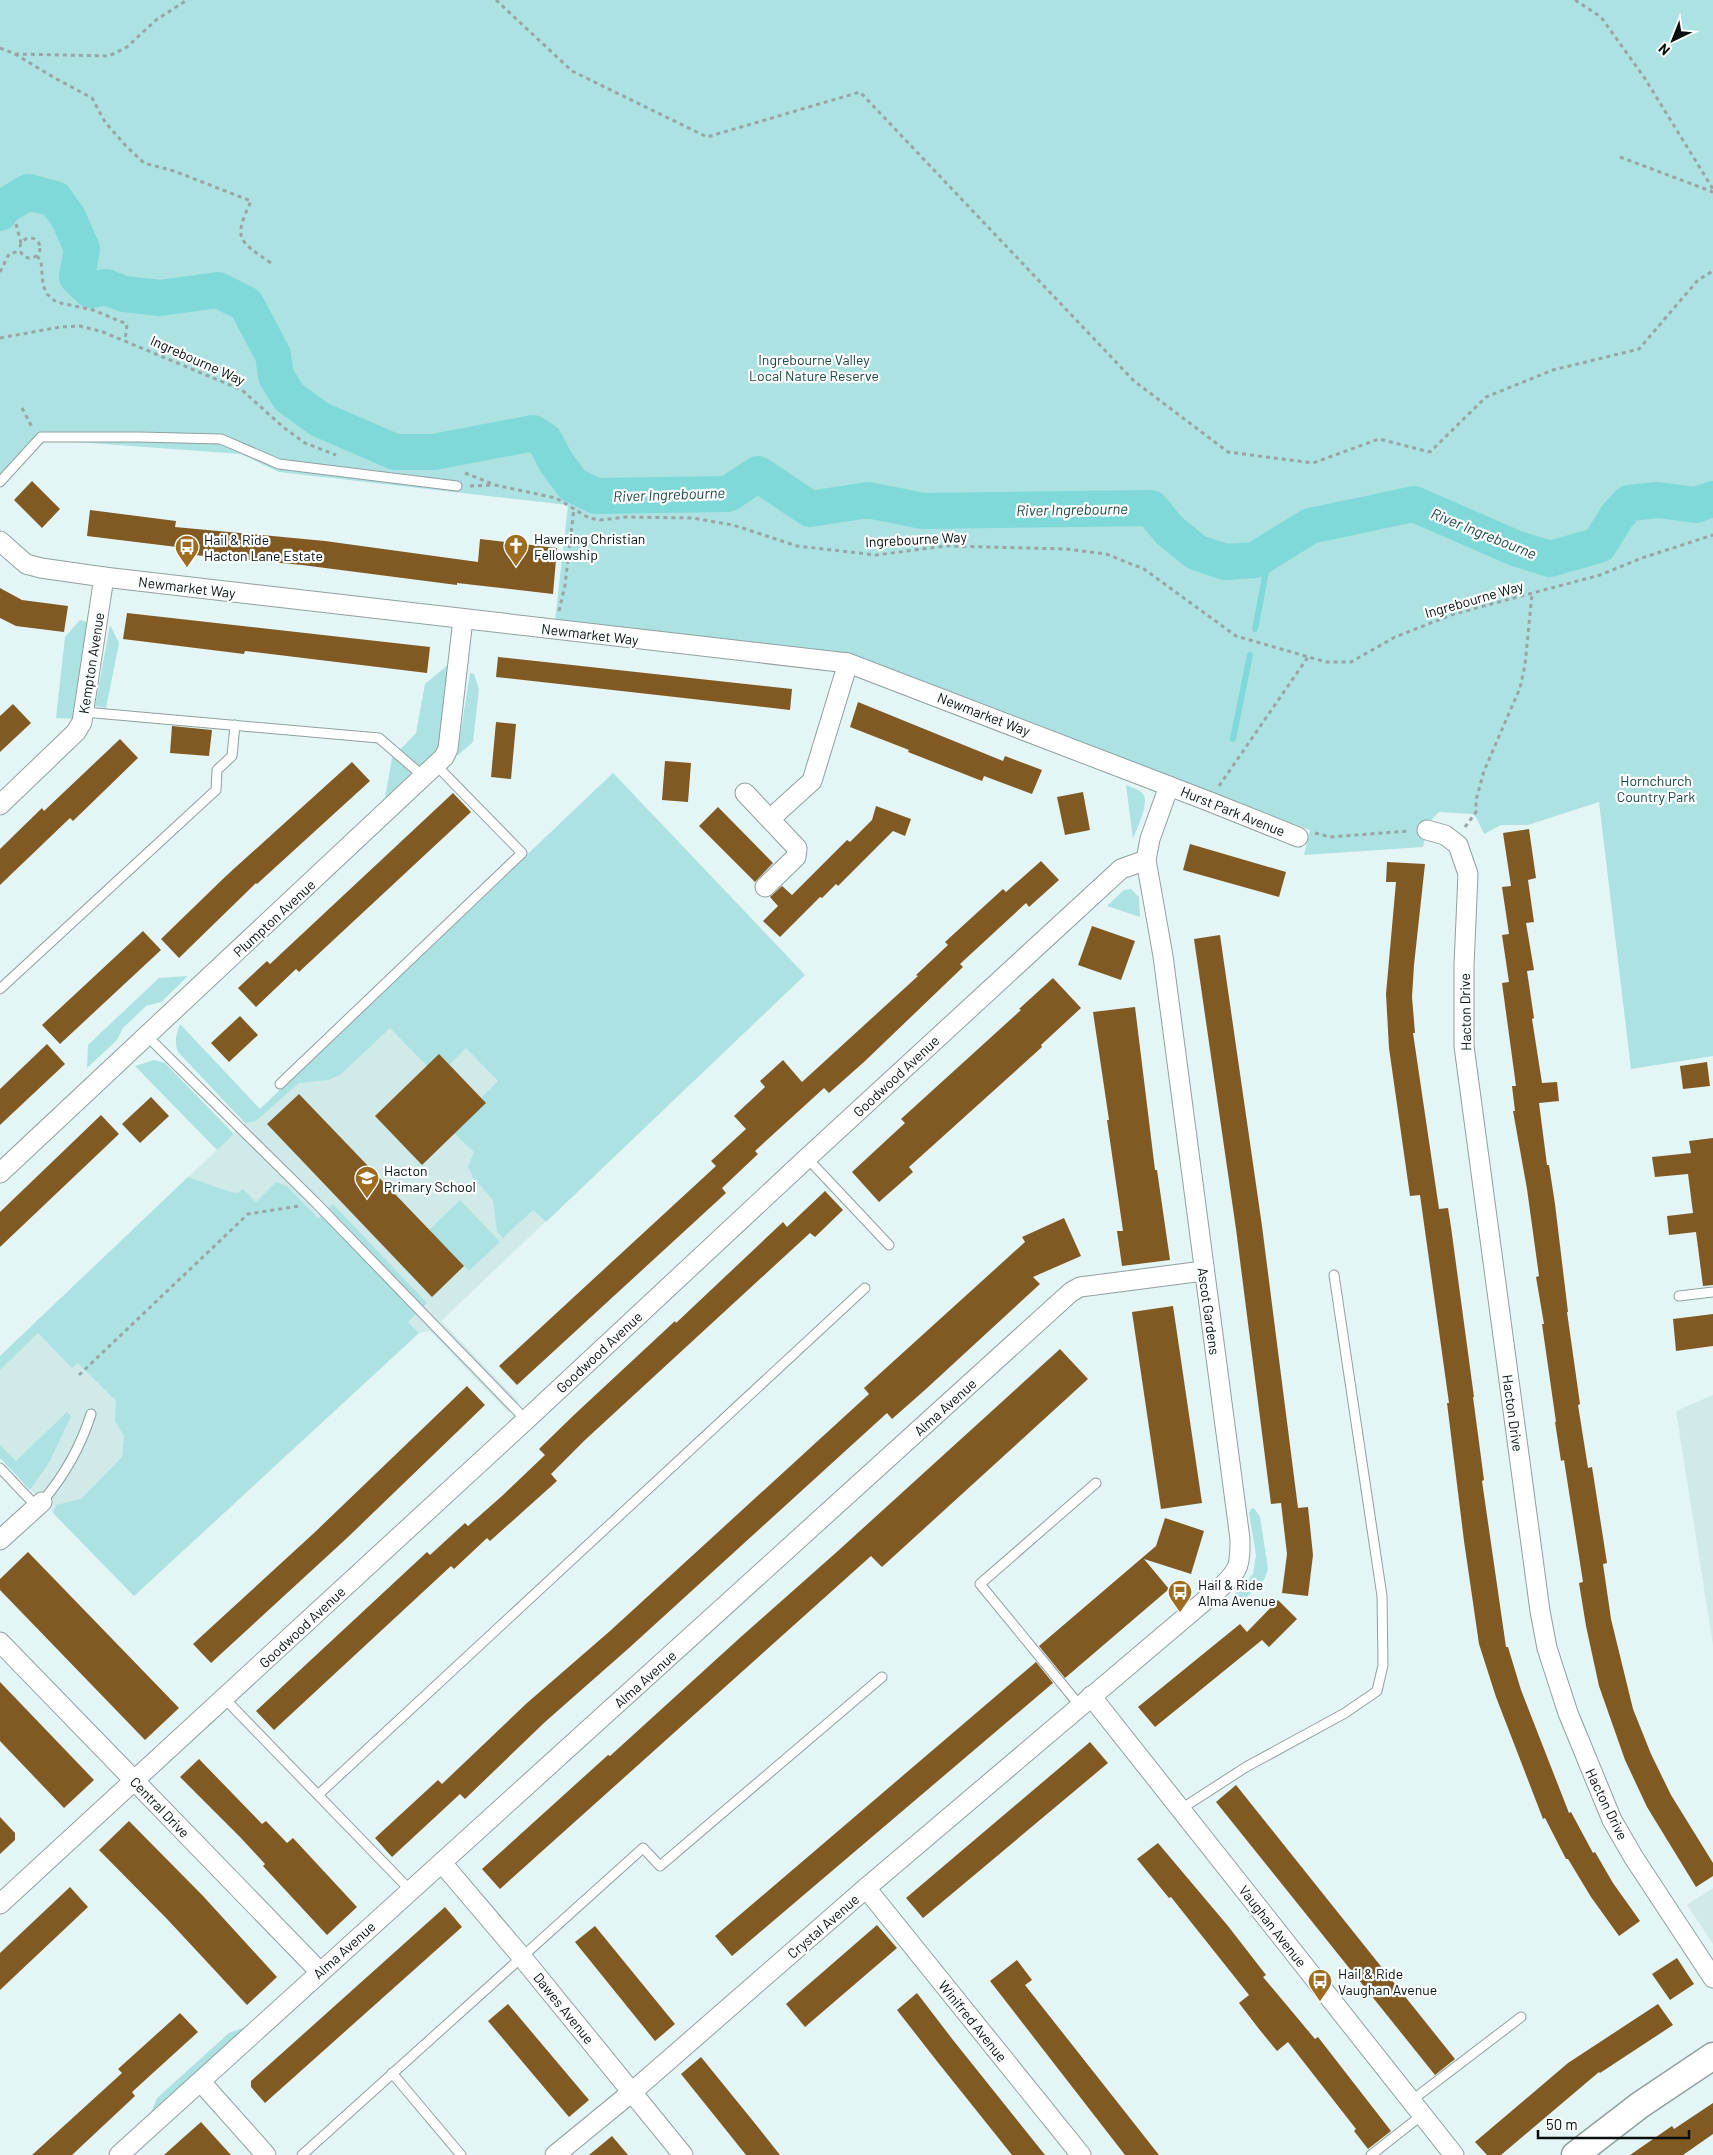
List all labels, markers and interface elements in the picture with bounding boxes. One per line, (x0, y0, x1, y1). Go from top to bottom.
north arrow (1648, 15, 1698, 65)
text: N (1655, 40, 1673, 59)
street label: Ingrebourne Way (148, 332, 248, 389)
park label: Ingrebourne Valley Local Nature Reserve (749, 351, 879, 384)
water label: River Ingrebourne (613, 483, 726, 505)
water label: River Ingrebourne (1016, 499, 1128, 519)
water label: River Ingrebourne (1429, 504, 1540, 562)
street label: Ingrebourne Way (865, 528, 968, 550)
place label: Havering Christian Fellowship (534, 530, 645, 563)
place label: Hail & Ride Hacton Lane Estate (204, 531, 323, 564)
church icon: Havering Christian Fellowship (503, 533, 529, 567)
bus stop icon: Hail & Ride Hacton Lane Estate (174, 534, 200, 568)
street label: Newmarket Way (137, 573, 237, 601)
street label: Ingrebourne Way (1423, 577, 1526, 621)
street label: Kempton Avenue (75, 611, 107, 715)
street label: Newmarket Way (540, 620, 640, 648)
street label: Newmarket Way (935, 689, 1033, 740)
park label: Hornchurch Country Park (1617, 772, 1695, 805)
street label: Hurst Park Avenue (1178, 782, 1288, 840)
street label: Plumpton Avenue (230, 876, 318, 960)
street label: Hacton Drive (1456, 973, 1474, 1051)
street label: Goodwood Avenue (849, 1032, 943, 1120)
place label: Hacton Primary School (384, 1162, 476, 1195)
school or university icon: Hacton Primary School (354, 1165, 380, 1199)
street label: Ascot Gardens (1194, 1266, 1224, 1356)
street label: Goodwood Avenue (552, 1308, 646, 1396)
street label: Hacton Drive (1499, 1373, 1527, 1453)
street label: Alma Avenue (910, 1375, 980, 1439)
place label: Hail & Ride Alma Avenue (1198, 1576, 1276, 1609)
bus stop icon: Hail & Ride Alma Avenue (1167, 1579, 1193, 1613)
street label: Goodwood Avenue (255, 1583, 349, 1671)
street label: Alma Avenue (610, 1647, 680, 1711)
street label: Hacton Drive (1582, 1765, 1632, 1843)
street label: Central Drive (127, 1773, 193, 1841)
street label: Vaughan Avenue (1236, 1882, 1310, 1970)
street label: Crystal Avenue (784, 1890, 862, 1962)
street label: Alma Avenue (309, 1918, 379, 1982)
place label: Hail & Ride Vaughan Avenue (1338, 1965, 1437, 1998)
bus stop icon: Hail & Ride Vaughan Avenue (1307, 1968, 1333, 2002)
street label: Dawes Avenue (530, 1969, 598, 2047)
street label: Winifred Avenue (935, 1977, 1011, 2065)
scale bar (1538, 2108, 1689, 2140)
text: 50 m (1546, 2115, 1578, 2133)

